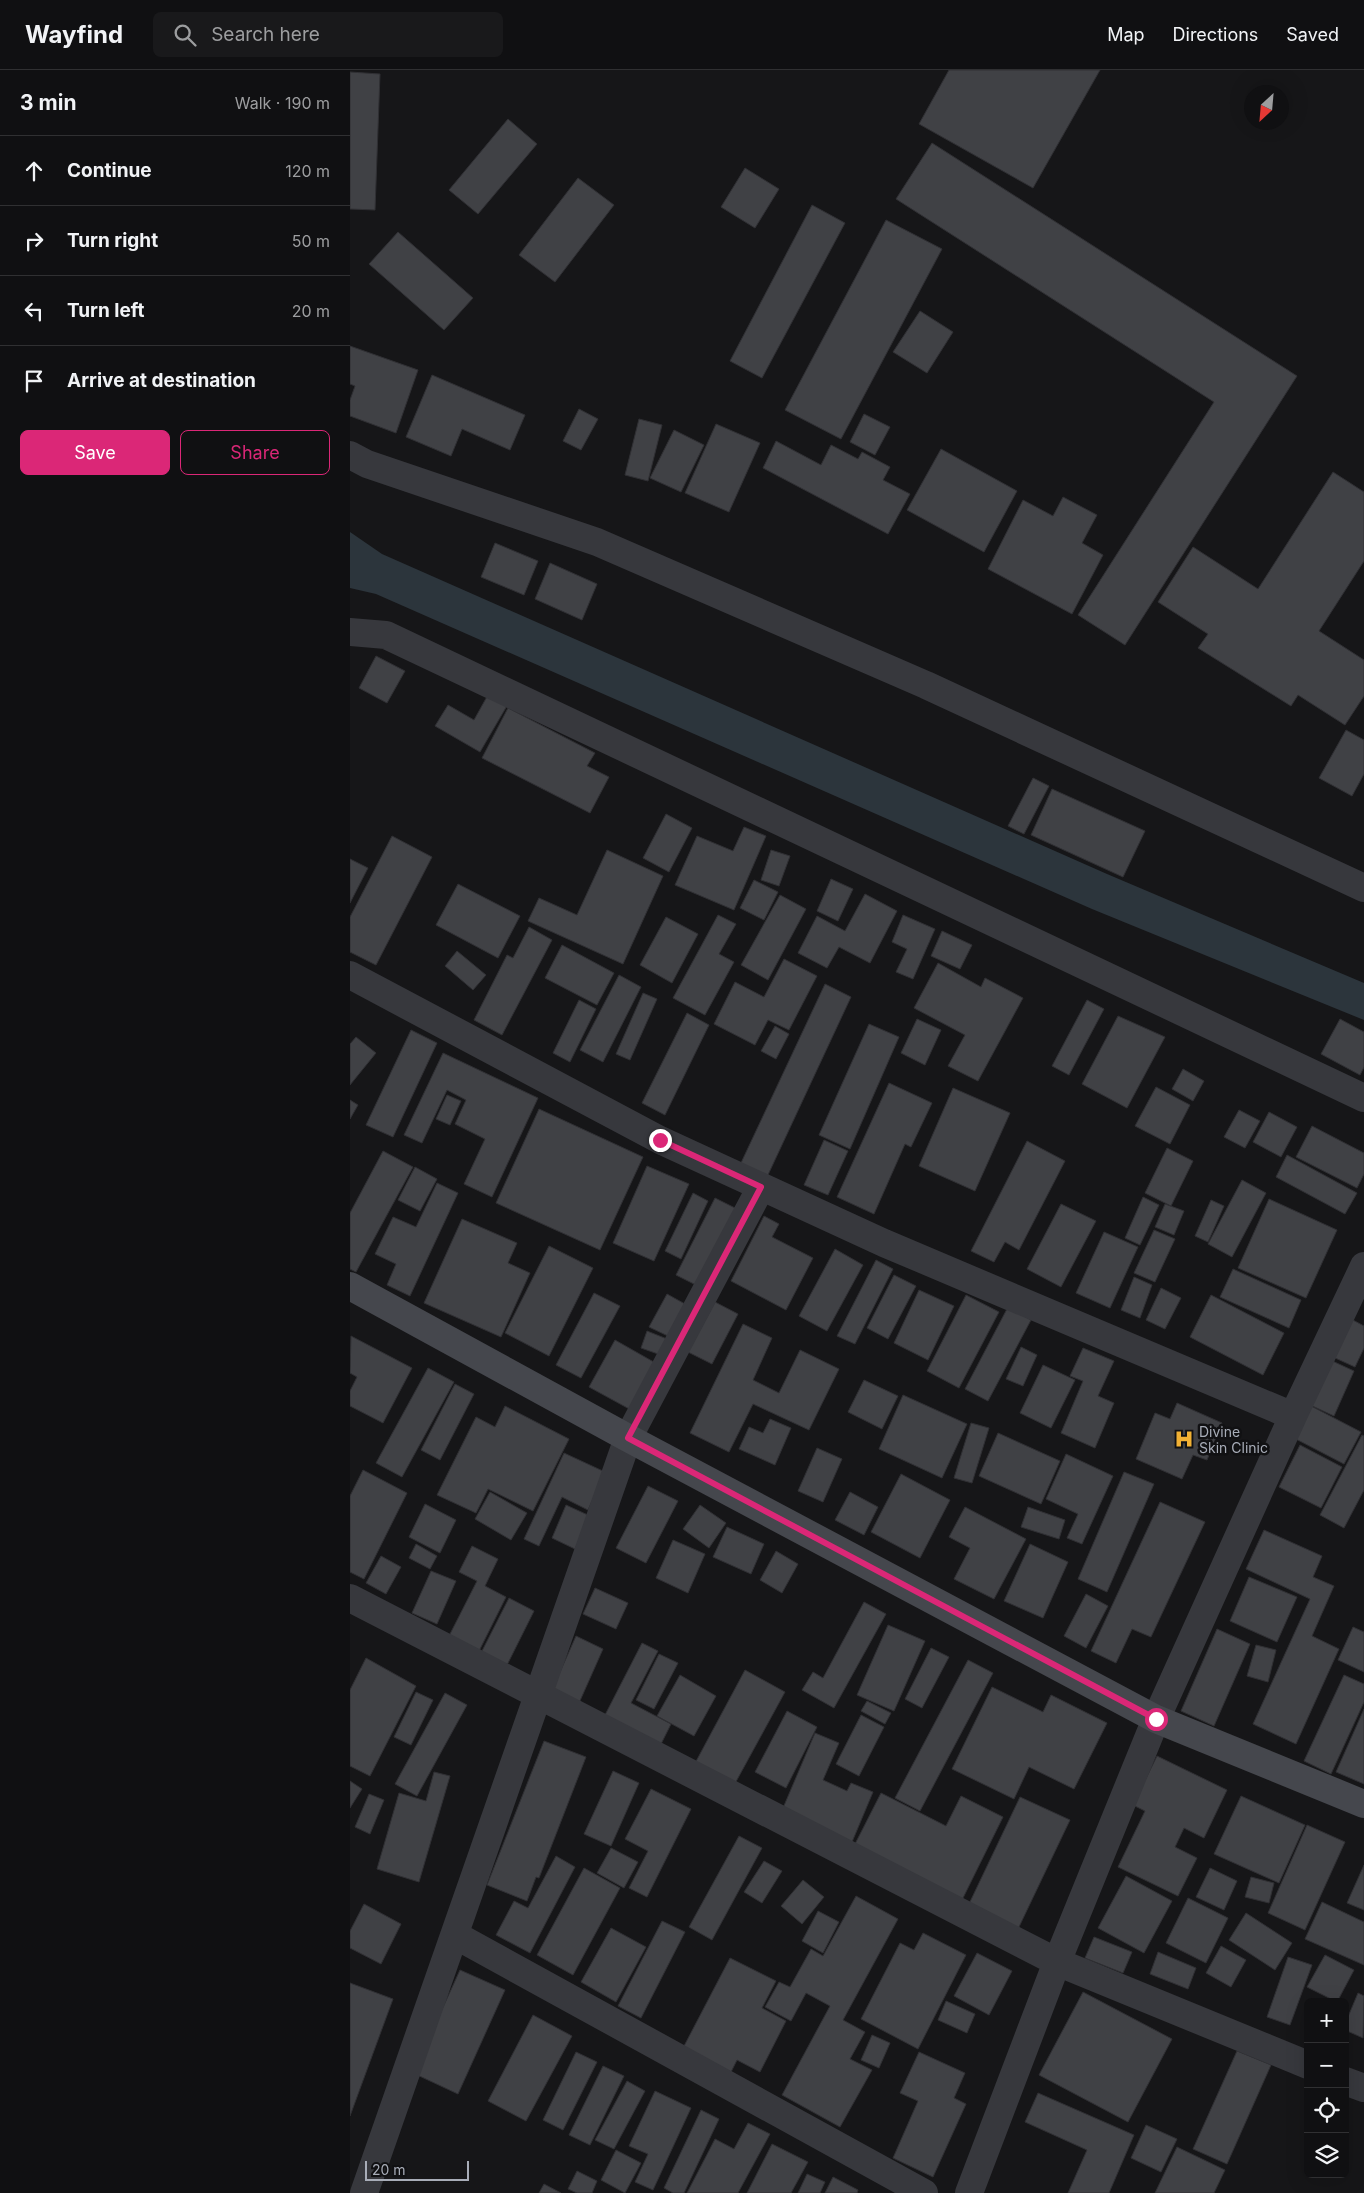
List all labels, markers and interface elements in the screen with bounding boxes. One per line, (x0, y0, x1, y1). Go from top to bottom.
search box (153, 12, 503, 57)
text: Wayfind (25, 20, 123, 49)
icon: search (171, 21, 199, 49)
text: Search here (211, 23, 320, 46)
text: Map (1107, 24, 1145, 45)
text: Directions (1173, 24, 1258, 45)
text: Saved (1286, 24, 1339, 45)
north arrow (1244, 85, 1289, 130)
text: 3 min (20, 90, 76, 115)
text: Walk · 190 m (235, 93, 330, 113)
icon: ahead (20, 157, 48, 185)
text: Continue (67, 159, 152, 182)
text: 120 m (285, 161, 330, 181)
icon: right (20, 227, 48, 255)
text: Turn right (67, 229, 158, 252)
text: 50 m (292, 231, 330, 251)
icon: left (20, 297, 48, 325)
text: Turn left (67, 299, 145, 322)
text: 20 m (292, 301, 330, 321)
icon: arrive (20, 367, 48, 395)
text: Arrive at destination (67, 369, 256, 392)
button: Save (20, 430, 170, 475)
button: Share (180, 430, 330, 475)
route end (649, 1129, 672, 1152)
place label: Divine Skin Clinic (1199, 1423, 1268, 1456)
hospital icon: Divine Skin Clinic (1173, 1428, 1195, 1450)
route start (1145, 1708, 1168, 1731)
map controls (1304, 1998, 1349, 2178)
button: + (1304, 1998, 1349, 2043)
button: − (1304, 2043, 1349, 2088)
button: locate (1304, 2088, 1349, 2133)
button: layers (1304, 2133, 1349, 2178)
scale bar (365, 2158, 469, 2181)
text: 20 m (372, 2161, 406, 2178)

